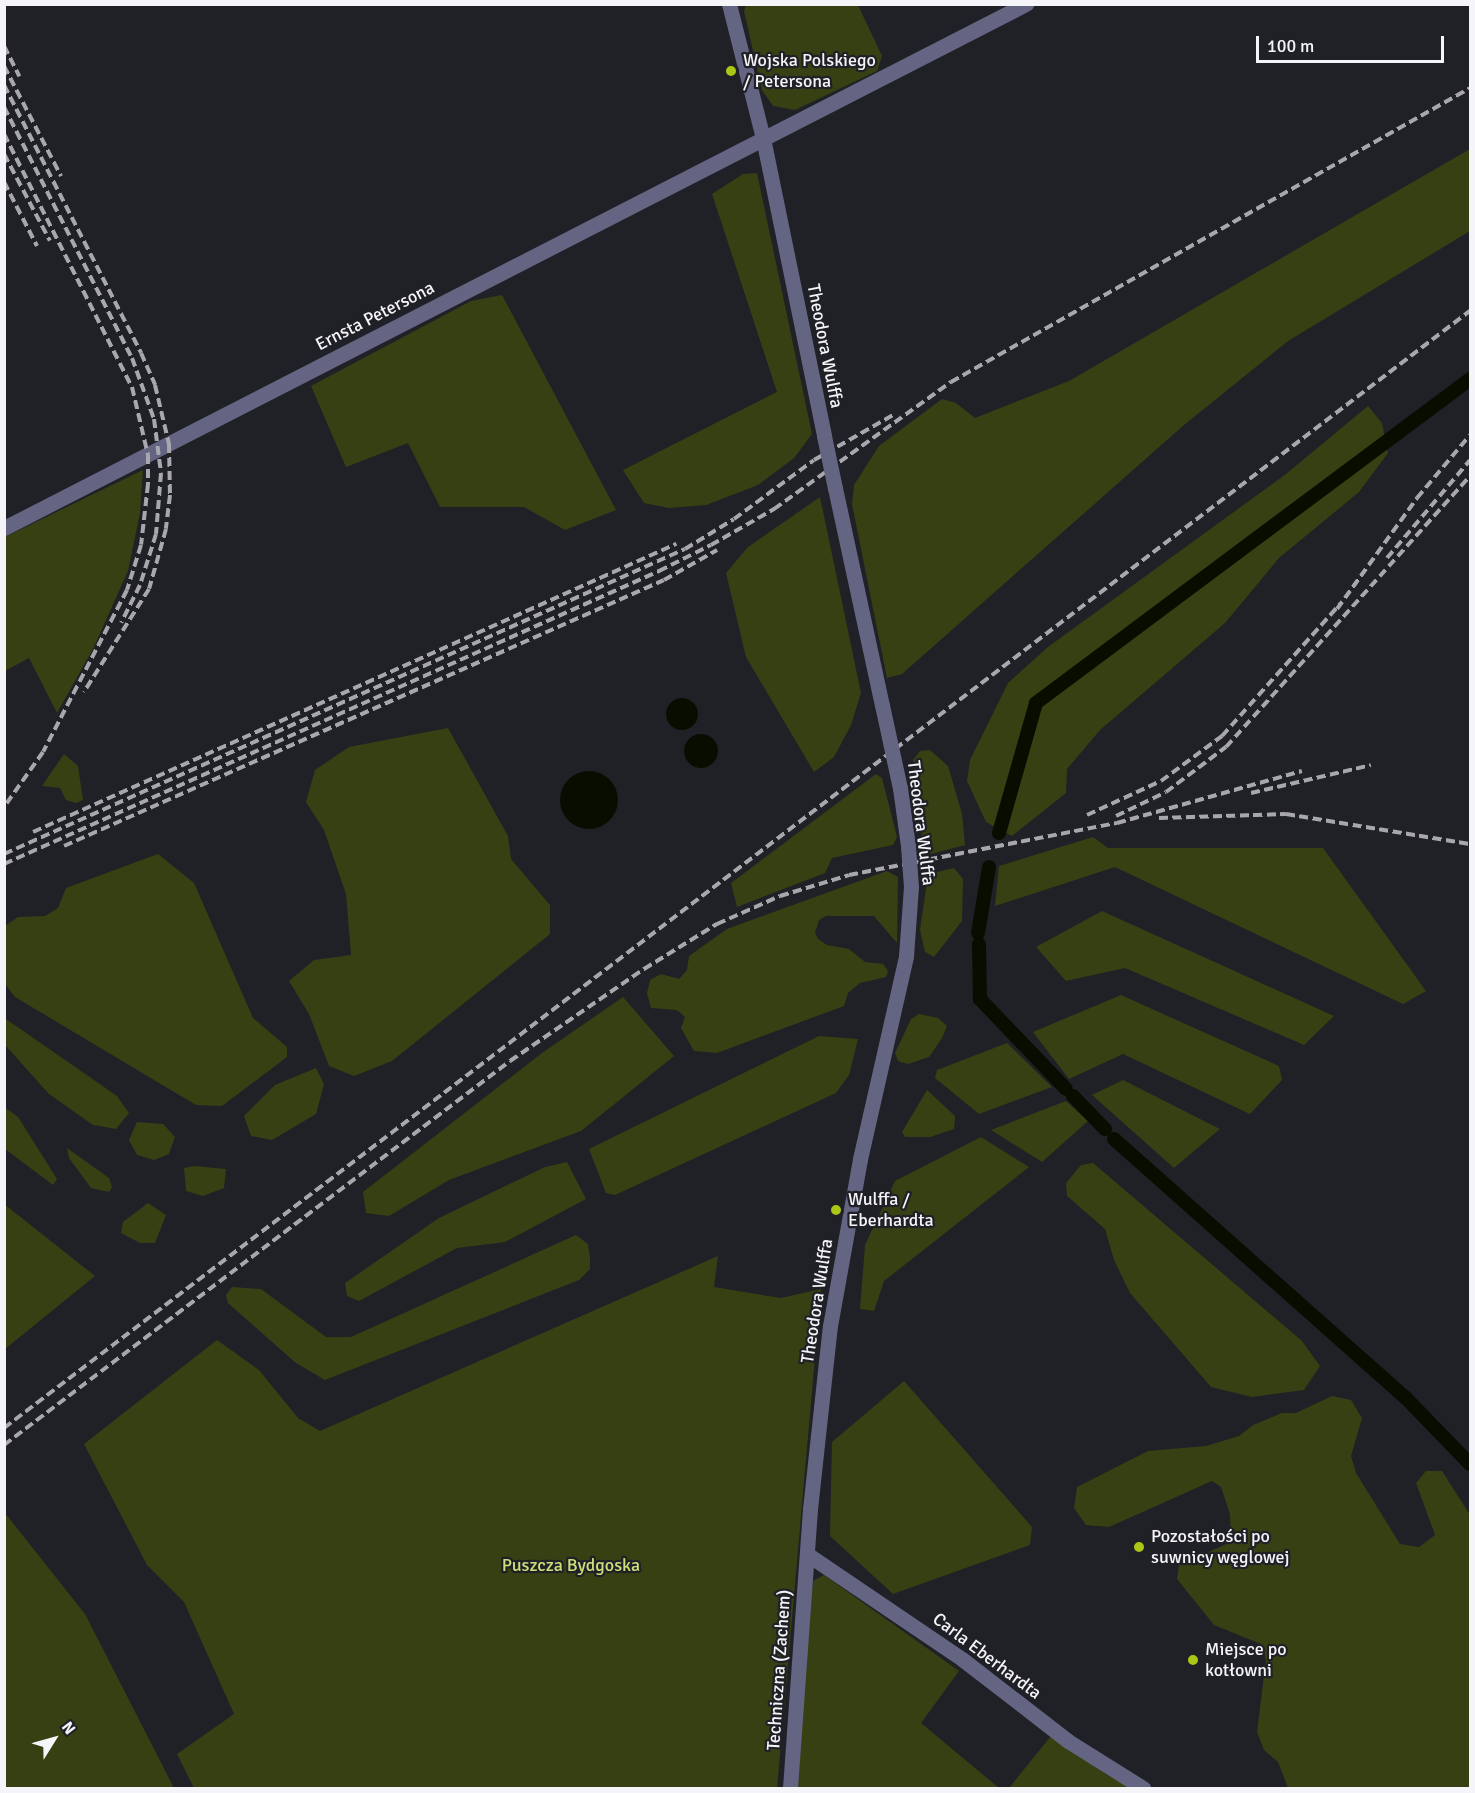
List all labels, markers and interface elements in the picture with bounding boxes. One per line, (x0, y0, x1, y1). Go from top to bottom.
scale bar (1259, 24, 1446, 62)
text: 100 m (1267, 35, 1314, 57)
place label: Wojska Polskiego / Petersona (743, 50, 876, 92)
marker: Wojska Polskiego / Petersona (724, 64, 738, 78)
street label: Ernsta Petersona (312, 277, 438, 355)
street label: Theodora Wulffa (802, 282, 848, 410)
street label: Theodora Wulffa (903, 759, 939, 887)
place label: Wulffa / Eberhardta (848, 1189, 934, 1232)
marker: Wulffa / Eberhardta (829, 1203, 843, 1217)
street label: Theodora Wulffa (796, 1237, 838, 1365)
place label: Pozostałości po suwnicy węglowej (1151, 1526, 1290, 1568)
marker: Pozostałości po suwnicy węglowej (1132, 1540, 1146, 1554)
park label: Puszcza Bydgoska (502, 1554, 640, 1576)
street label: Techniczna (Zachem) (763, 1589, 795, 1751)
street label: Carla Eberhardta (928, 1608, 1046, 1704)
place label: Miejsce po kotłowni (1205, 1639, 1287, 1682)
marker: Miejsce po kotłowni (1186, 1653, 1200, 1667)
north arrow (24, 1709, 84, 1769)
text: N (57, 1718, 80, 1739)

